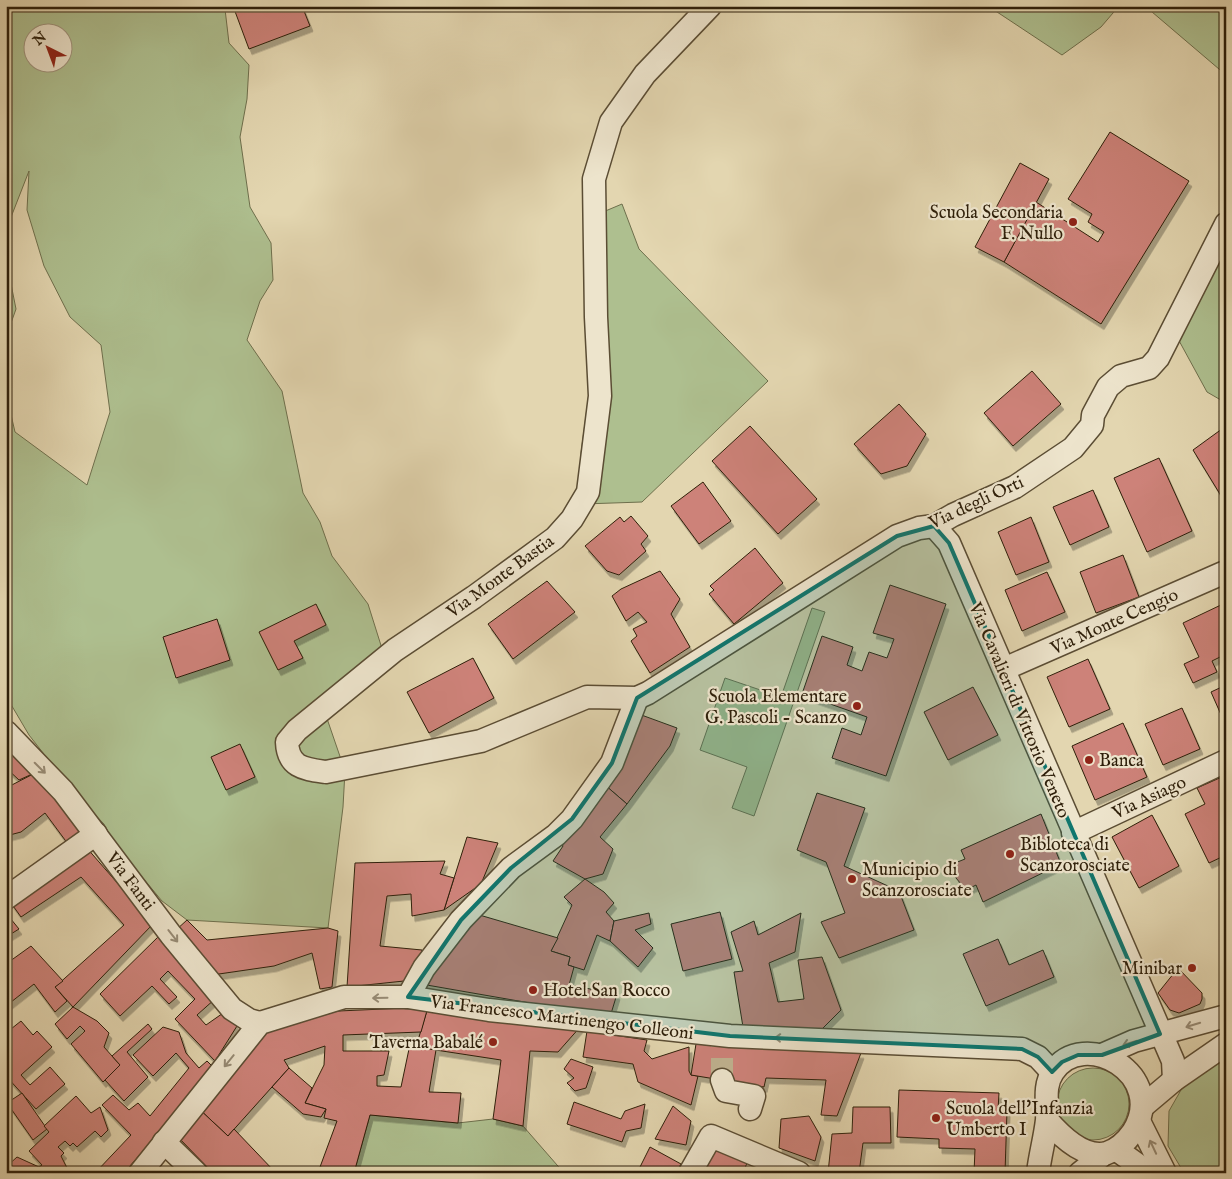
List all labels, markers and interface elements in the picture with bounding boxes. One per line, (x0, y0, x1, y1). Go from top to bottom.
north arrow (22, 22, 72, 72)
text: N (29, 28, 50, 50)
place label: Scuola Secondaria F. Nullo (929, 202, 1063, 246)
marker: Scuola Secondaria F. Nullo (1067, 216, 1079, 228)
street label: Via degli Orti (925, 471, 1028, 536)
street label: Via Monte Bastia (442, 530, 559, 625)
street label: Via Monte Cengio (1046, 584, 1182, 661)
street label: Via Cavalieri di Vittorio Veneto (962, 598, 1075, 822)
place label: Scuola Elementare G. Pascoli - Scanzo (705, 686, 847, 730)
marker: Scuola Elementare G. Pascoli - Scanzo (851, 700, 863, 712)
place label: Banca (1099, 750, 1144, 773)
marker: Banca (1083, 754, 1095, 766)
one-way arrow (34, 761, 46, 774)
street label: Via Asiago (1108, 771, 1190, 826)
place label: Bibloteca di Scanzorosciate (1020, 834, 1130, 878)
street label: Via Fanti (100, 847, 159, 916)
marker: Bibloteca di Scanzorosciate (1004, 848, 1016, 860)
place label: Municipio di Scanzorosciate (862, 859, 972, 903)
marker: Municipio di Scanzorosciate (846, 873, 858, 885)
one-way arrow (167, 929, 178, 942)
place label: Minibar (1122, 958, 1182, 981)
marker: Minibar (1186, 962, 1198, 974)
place label: Hotel San Rocco (543, 980, 670, 1003)
marker: Hotel San Rocco (527, 984, 539, 996)
street label: Via Francesco Martinengo Colleoni (428, 991, 695, 1046)
one-way arrow (372, 993, 388, 1003)
one-way arrow (1185, 1020, 1201, 1030)
place label: Taverna Babalé (369, 1032, 483, 1055)
one-way arrow (774, 1034, 790, 1043)
marker: Taverna Babalé (487, 1036, 499, 1048)
one-way arrow (1123, 1038, 1139, 1048)
one-way arrow (224, 1054, 235, 1067)
place label: Scuola dell'Infanzia Umberto I (946, 1098, 1094, 1142)
marker: Scuola dell'Infanzia Umberto I (930, 1112, 942, 1124)
one-way arrow (1148, 1140, 1157, 1155)

